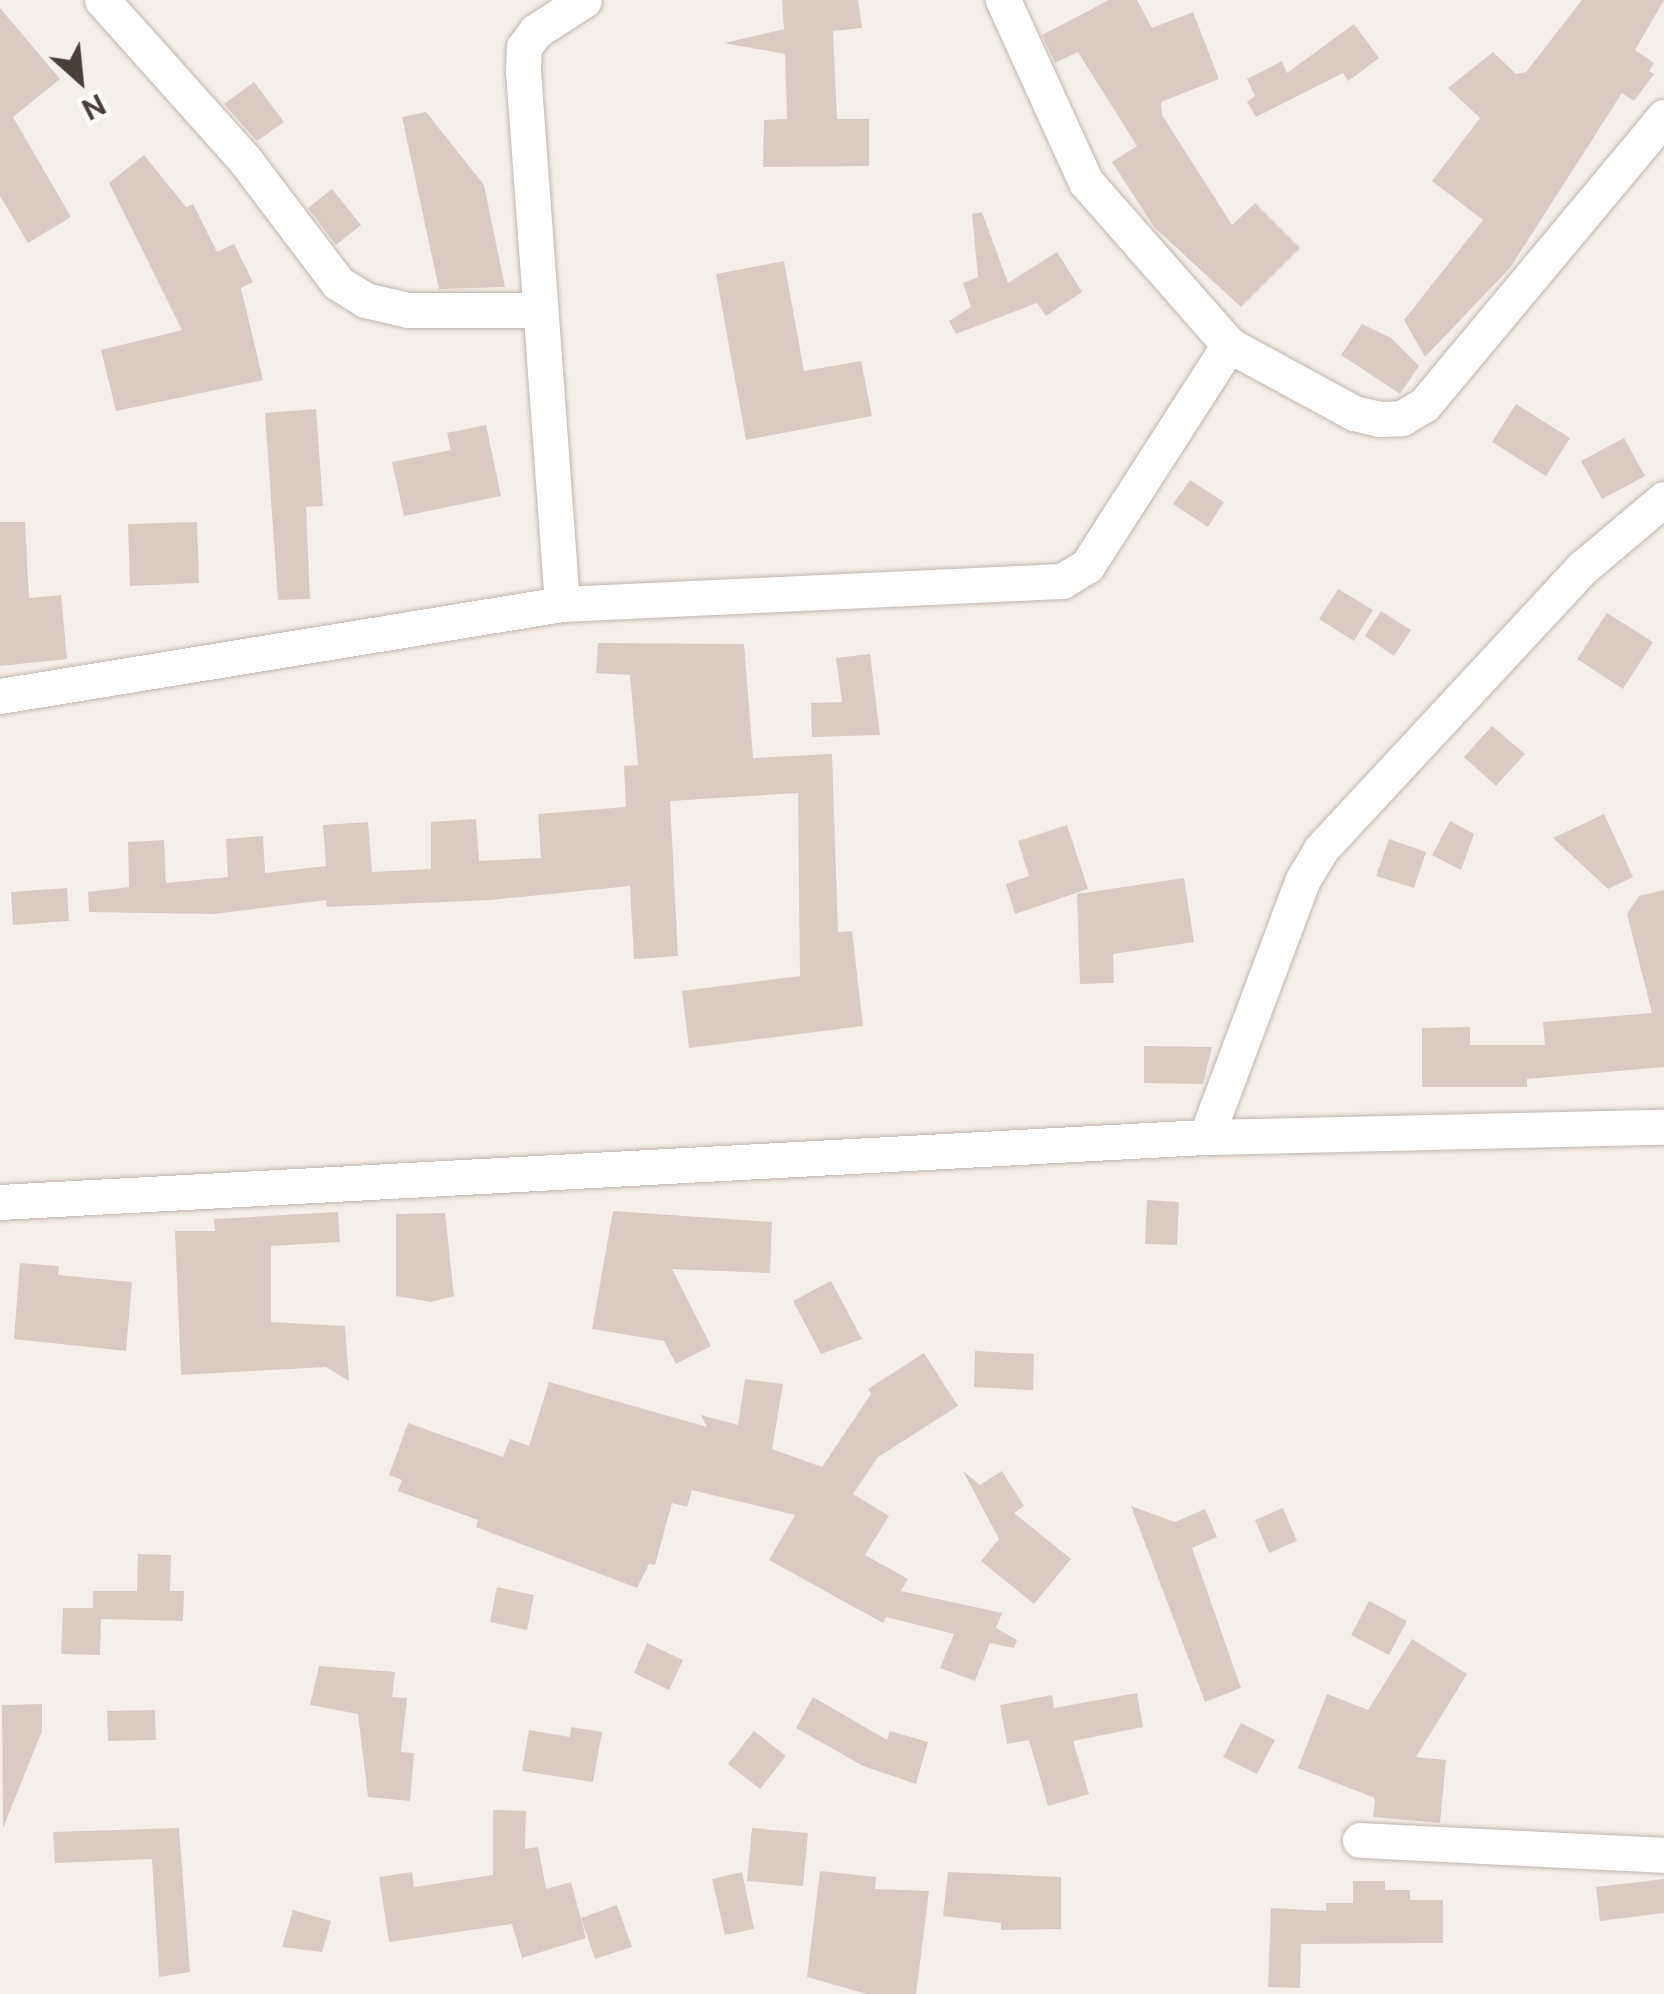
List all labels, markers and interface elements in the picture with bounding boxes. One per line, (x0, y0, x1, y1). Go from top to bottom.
north arrow (30, 30, 130, 130)
text: N (77, 88, 111, 127)

